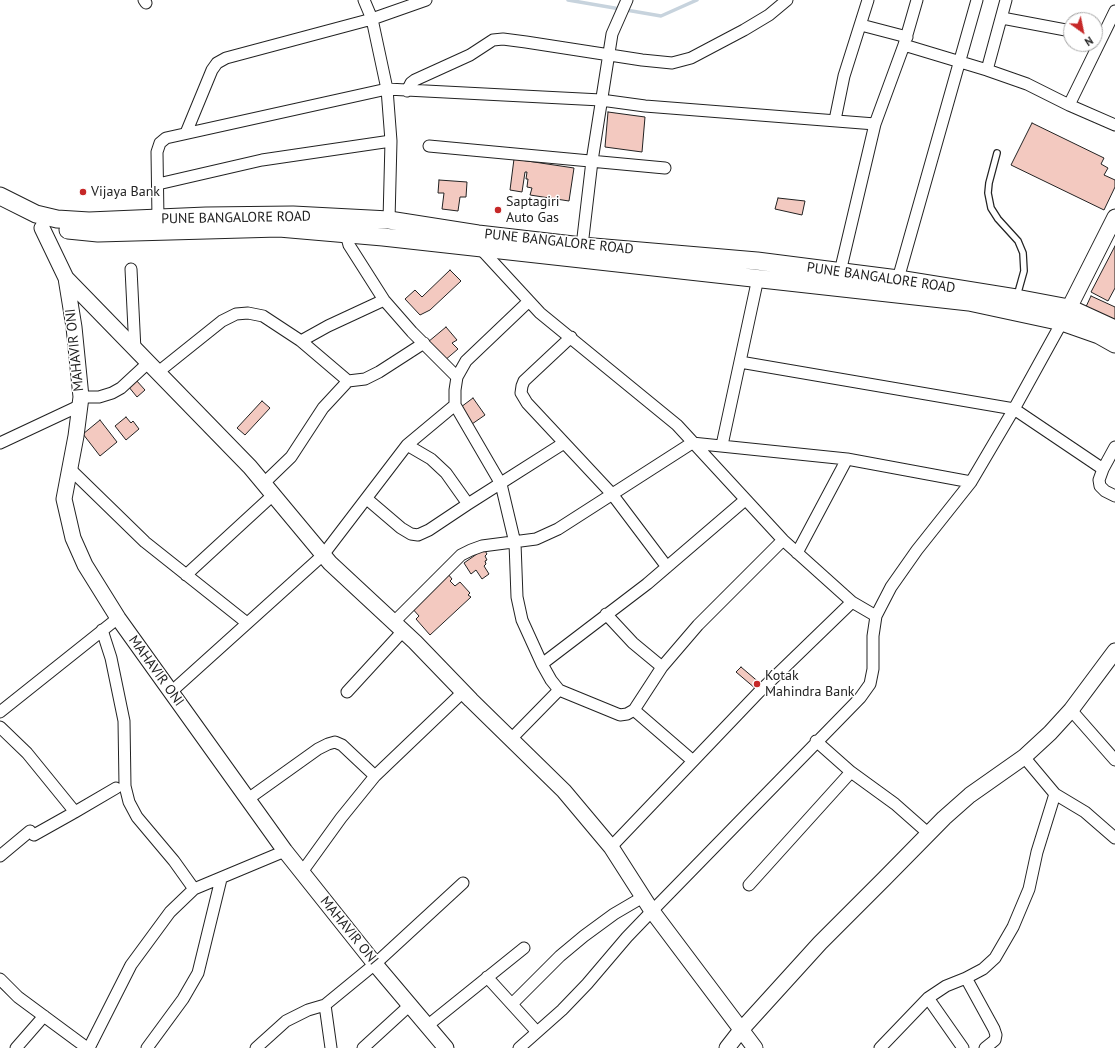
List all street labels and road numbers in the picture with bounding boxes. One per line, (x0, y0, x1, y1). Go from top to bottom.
street label: PUNE BANGALORE ROAD (161, 208, 311, 228)
street label: PUNE BANGALORE ROAD (484, 226, 634, 258)
street label: PUNE BANGALORE ROAD (806, 259, 956, 297)
street label: MAHAVIR ONI (62, 308, 88, 392)
street label: MAHAVIR ONI (125, 632, 187, 710)
street label: MAHAVIR ONI (316, 893, 382, 969)

